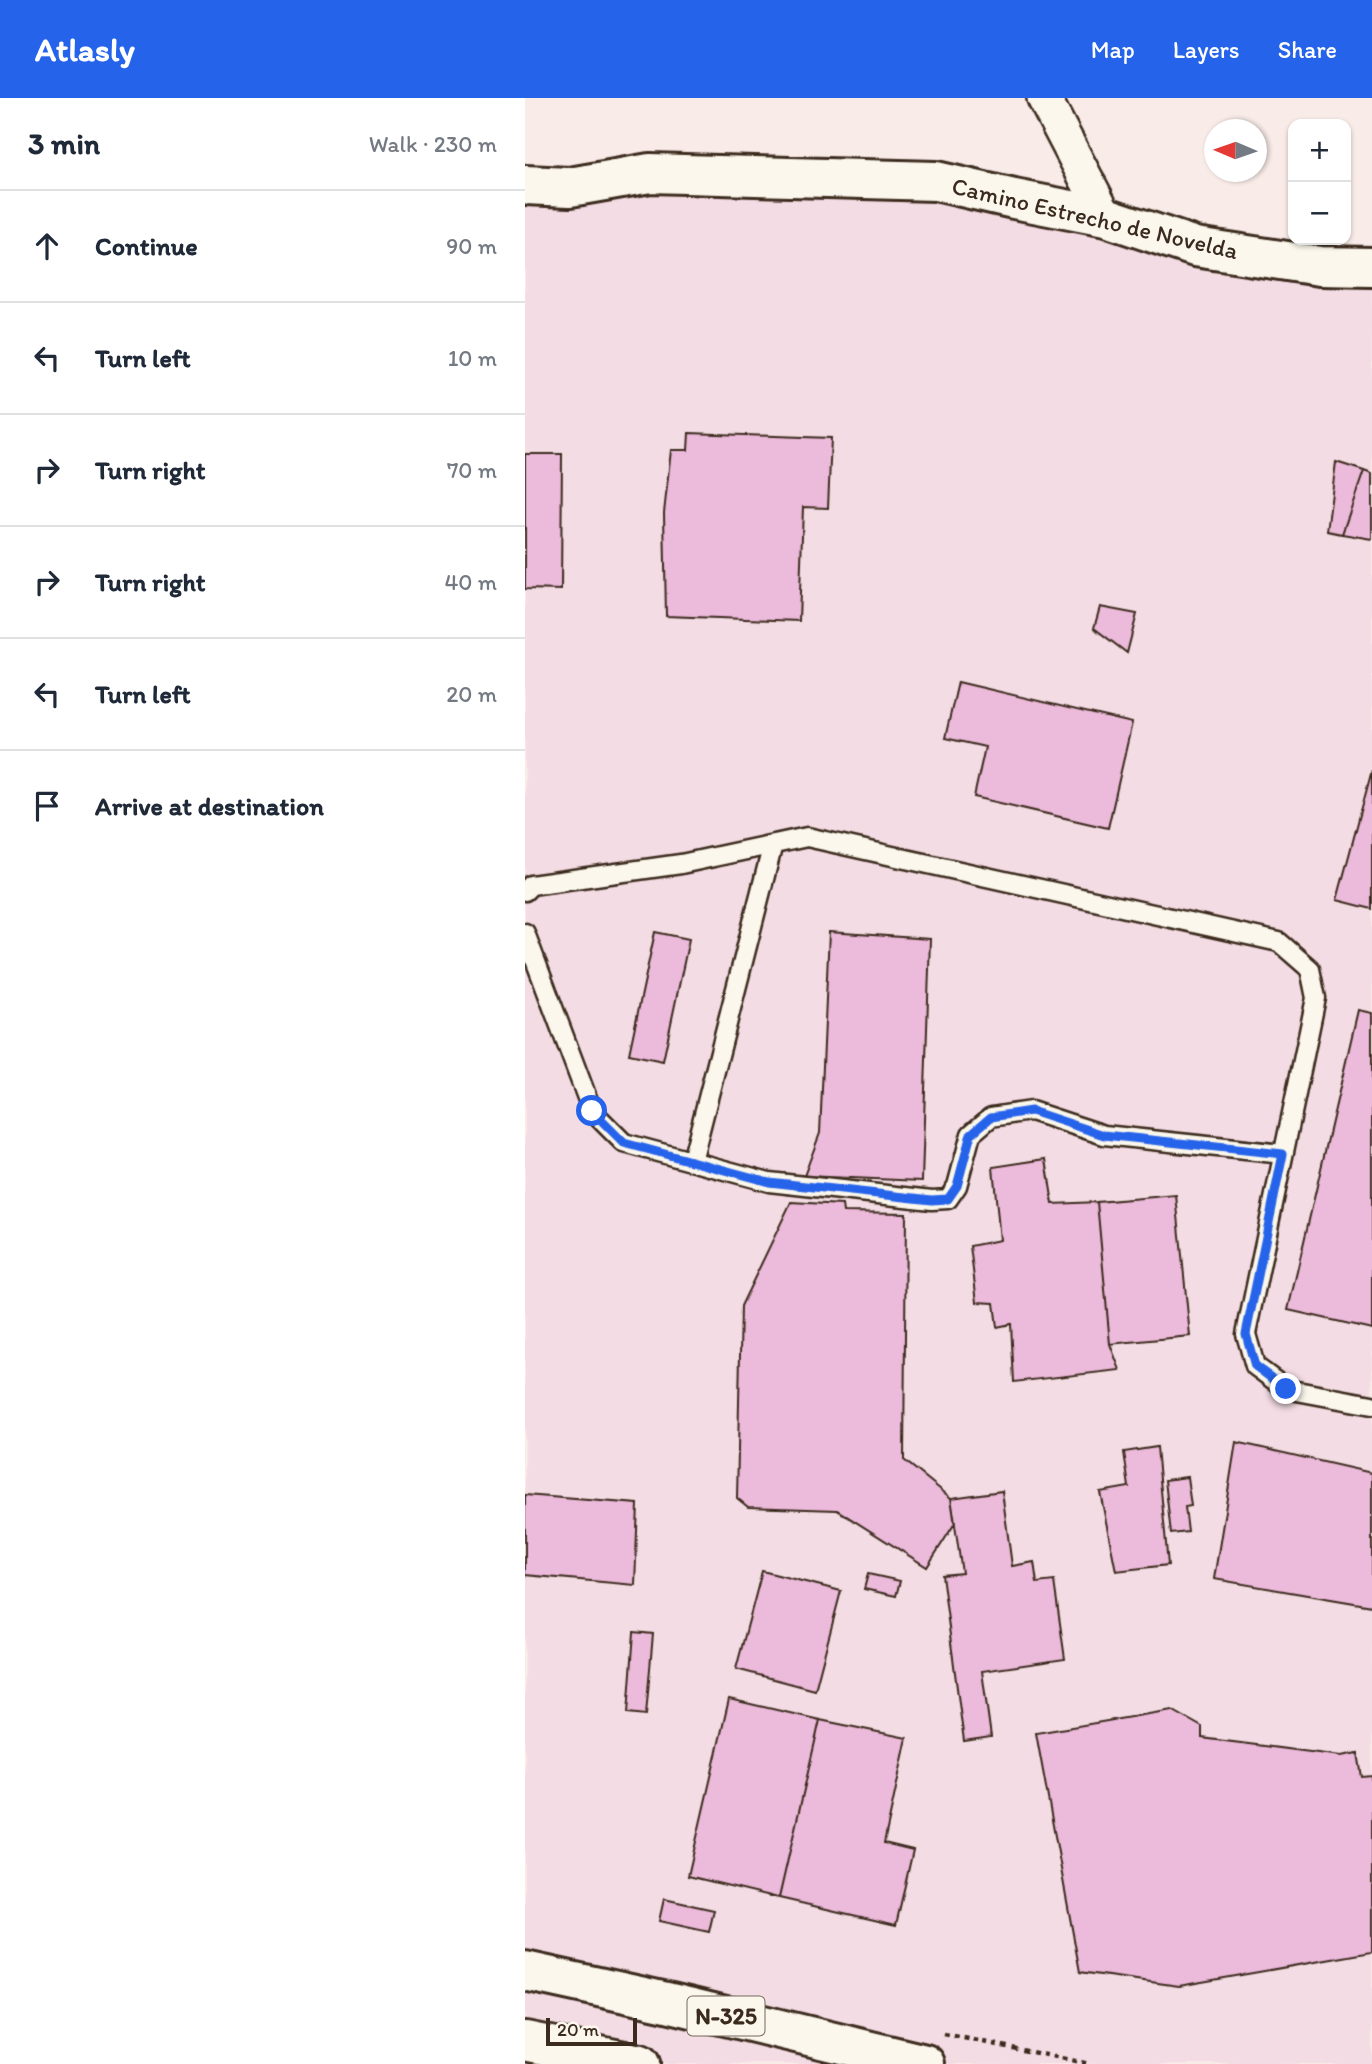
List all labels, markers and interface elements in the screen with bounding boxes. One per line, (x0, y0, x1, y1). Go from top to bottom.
text: Atlasly (35, 30, 135, 69)
text: Map (1091, 35, 1135, 64)
text: Layers (1173, 35, 1240, 64)
text: Share (1278, 35, 1337, 64)
north arrow (1204, 119, 1267, 182)
map controls (1288, 119, 1351, 245)
button: + (1288, 119, 1351, 182)
text: 3 min (28, 125, 100, 162)
text: Walk · 230 m (369, 130, 497, 158)
street label: Camino Estrecho de Novelda (949, 171, 1241, 265)
button: − (1288, 182, 1351, 245)
icon: ahead (28, 227, 66, 265)
text: Continue (95, 230, 198, 262)
text: 90 m (446, 232, 497, 260)
icon: left (28, 339, 66, 377)
text: Turn left (95, 342, 191, 374)
text: 10 m (448, 344, 497, 372)
icon: right (28, 451, 66, 489)
text: Turn right (95, 454, 206, 486)
text: 70 m (447, 456, 497, 484)
icon: right (28, 563, 66, 601)
text: Turn right (95, 566, 206, 598)
text: 40 m (444, 568, 497, 596)
icon: left (28, 675, 66, 713)
text: Turn left (95, 678, 191, 710)
text: 20 m (446, 680, 497, 708)
icon: arrive (28, 787, 66, 825)
text: Arrive at destination (95, 790, 324, 822)
route start (576, 1095, 607, 1126)
route end (1270, 1373, 1301, 1404)
road number: N-325 (687, 1996, 765, 2036)
scale bar (546, 2015, 637, 2047)
text: 20 m (557, 2018, 599, 2041)

